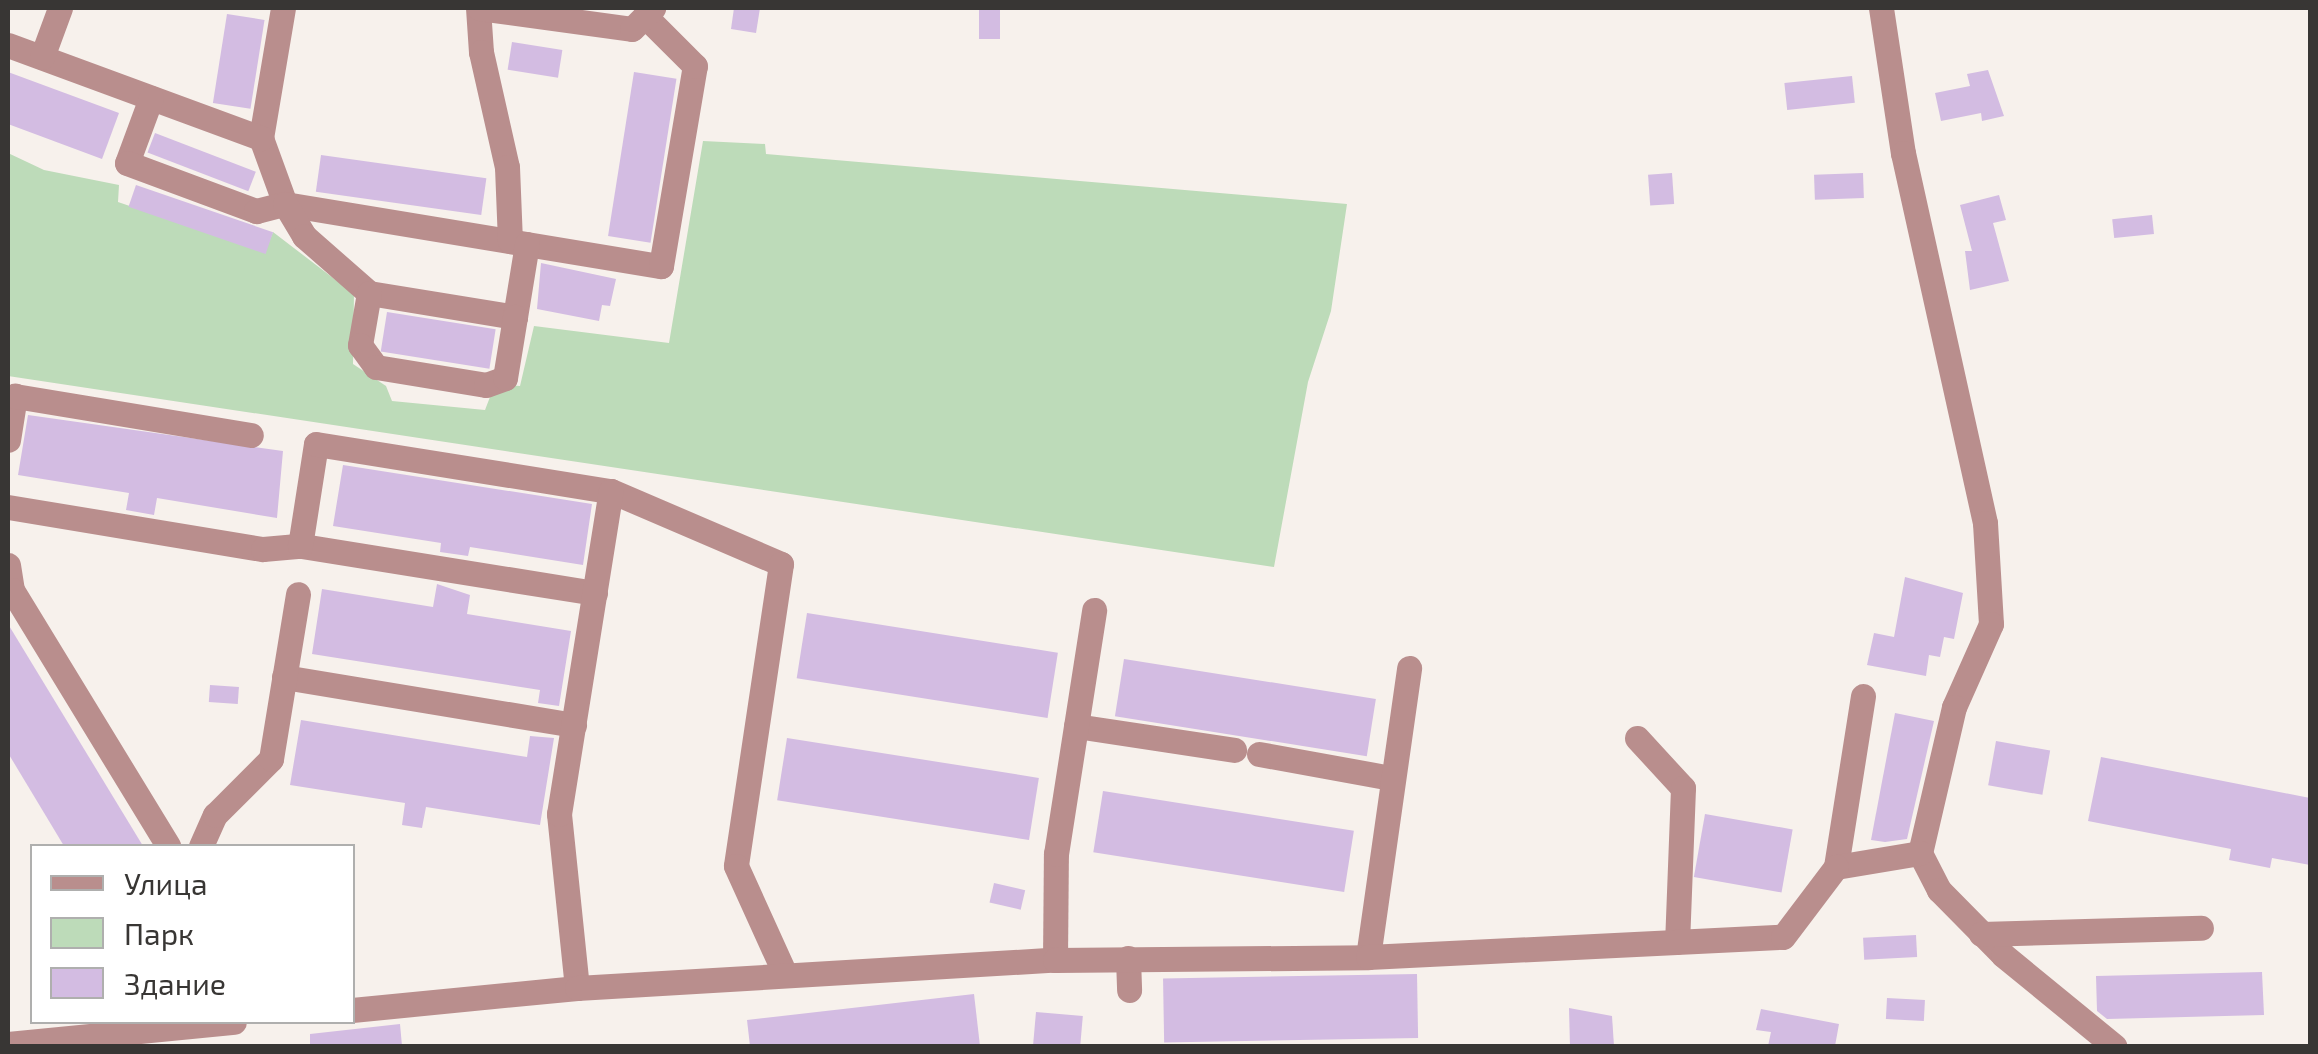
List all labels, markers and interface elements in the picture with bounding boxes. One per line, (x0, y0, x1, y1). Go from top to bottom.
legend (30, 844, 355, 1024)
text: Улица (124, 865, 208, 901)
text: Парк (124, 915, 194, 951)
text: Здание (124, 965, 226, 1001)

